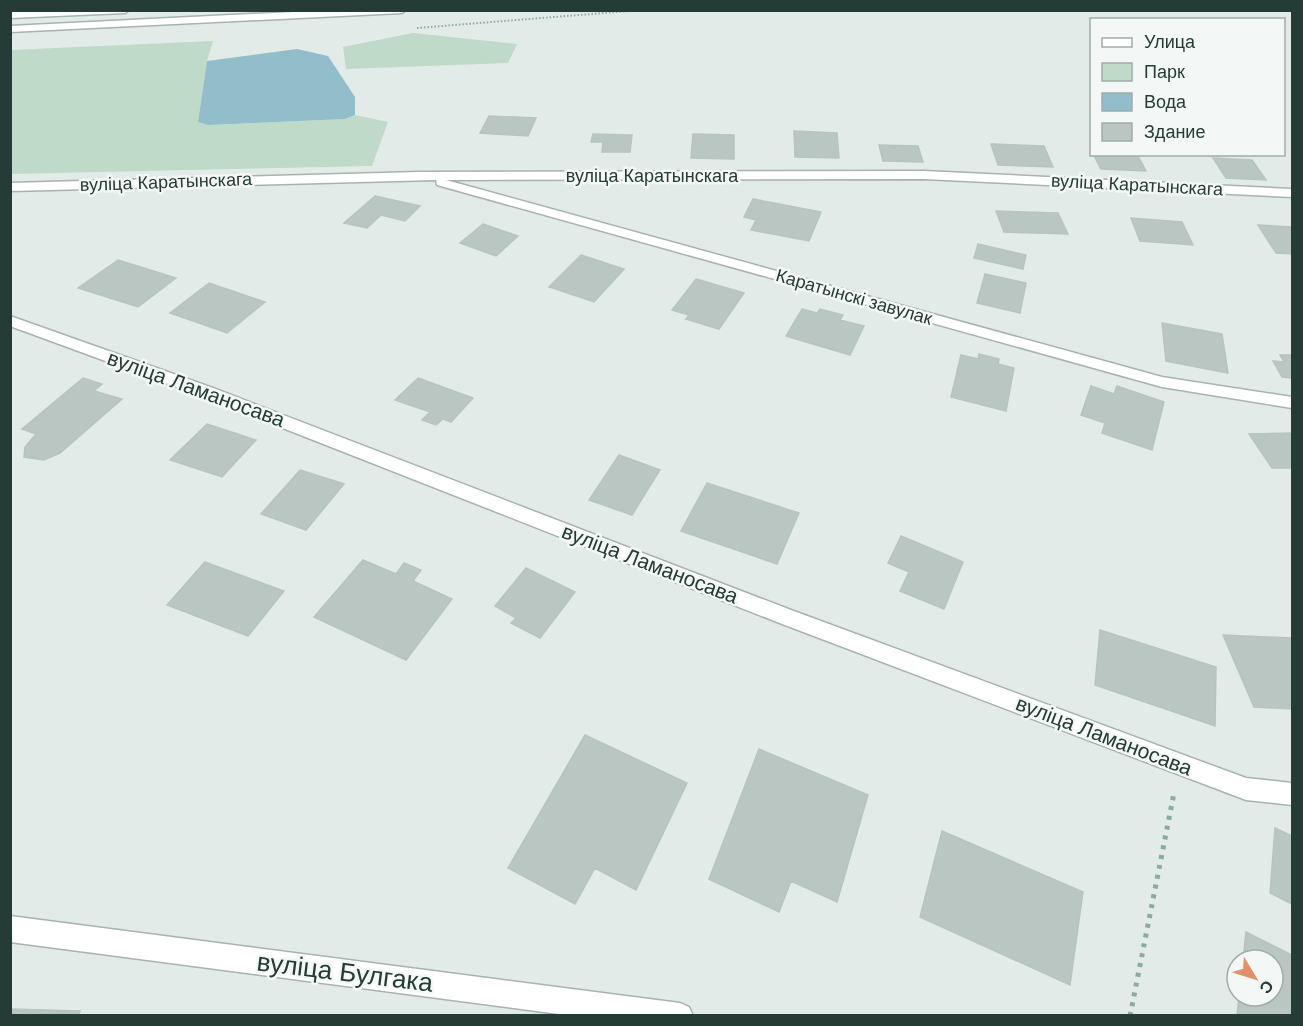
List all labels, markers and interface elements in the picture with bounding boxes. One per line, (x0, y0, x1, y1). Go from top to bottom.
legend (1090, 18, 1285, 156)
text: Улица (1144, 32, 1196, 52)
text: Парк (1144, 62, 1185, 82)
text: Вода (1144, 92, 1187, 112)
text: Здание (1144, 122, 1205, 142)
street label: вуліца Каратынскага (566, 166, 739, 186)
street label: вуліца Каратынскага (80, 169, 253, 195)
street label: вуліца Каратынскага (1050, 171, 1225, 200)
street label: Каратынскі завулак (774, 265, 935, 329)
street label: вуліца Ламаносава (104, 346, 288, 431)
street label: вуліца Ламаносава (559, 519, 742, 608)
street label: вуліца Ламаносава (1013, 691, 1196, 780)
street label: вуліца Булгака (255, 946, 435, 998)
north arrow (1225, 948, 1285, 1008)
text: С (1256, 977, 1277, 997)

